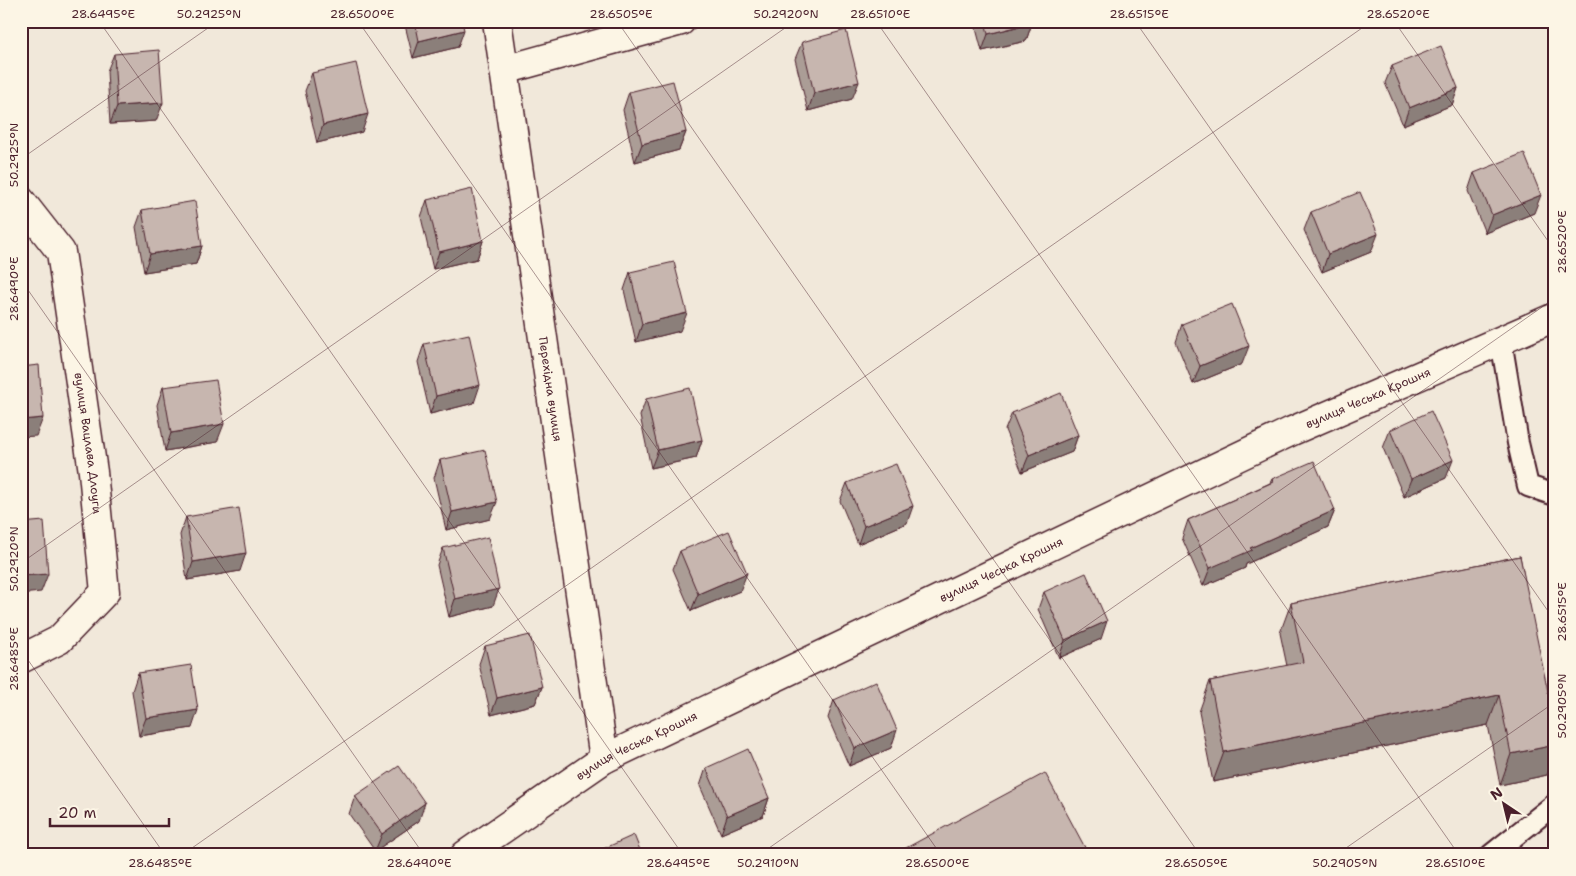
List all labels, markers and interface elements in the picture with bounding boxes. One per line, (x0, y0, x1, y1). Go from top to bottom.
text: 28.6495°E (71, 6, 135, 22)
text: 50.2925°N (177, 6, 241, 22)
text: 28.6500°E (330, 6, 394, 22)
text: 28.6505°E (589, 6, 653, 22)
text: 50.2920°N (753, 6, 819, 22)
text: 28.6510°E (850, 6, 910, 22)
text: 28.6515°E (1109, 6, 1169, 22)
text: 28.6520°E (1366, 6, 1430, 22)
text: 50.2925°N (6, 123, 22, 187)
text: 28.6520°E (1554, 210, 1570, 274)
text: 28.6490°E (6, 256, 22, 322)
street label: Перехідна вулиця (535, 336, 566, 442)
street label: вулиця Чеська Крошня (1303, 364, 1433, 432)
street label: вулиця Вацлава Длоуги (71, 372, 105, 515)
text: 50.2920°N (6, 526, 22, 592)
street label: вулиця Чеська Крошня (937, 533, 1066, 606)
text: 28.6515°E (1554, 582, 1570, 642)
text: 28.6485°E (6, 627, 22, 691)
text: 50.2905°N (1554, 674, 1570, 738)
street label: вулиця Чеська Крошня (573, 708, 700, 784)
north arrow (1478, 778, 1528, 828)
text: N (1487, 783, 1506, 804)
scale bar (50, 796, 169, 828)
text: 20 m (58, 803, 97, 823)
text: 28.6485°E (128, 855, 192, 871)
text: 28.6490°E (386, 855, 452, 871)
text: 28.6495°E (646, 855, 710, 871)
text: 50.2910°N (737, 855, 799, 871)
text: 28.6500°E (905, 855, 969, 871)
text: 28.6505°E (1164, 855, 1228, 871)
text: 50.2905°N (1313, 855, 1377, 871)
text: 28.6510°E (1425, 855, 1485, 871)

